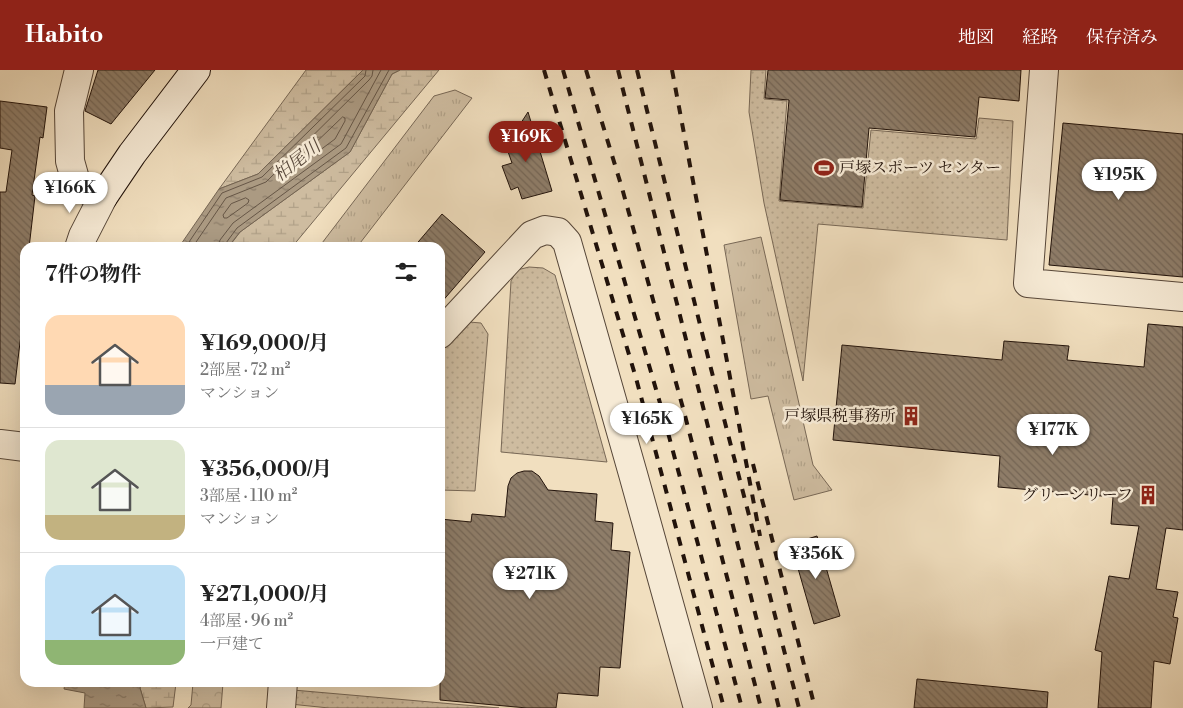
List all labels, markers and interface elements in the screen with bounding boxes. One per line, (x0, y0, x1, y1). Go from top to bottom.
text: Habito (25, 20, 103, 50)
text: 地図 (958, 26, 994, 49)
text: 経路 (1022, 26, 1058, 49)
text: 保存済み (1086, 26, 1158, 49)
pin: ¥169K (491, 121, 561, 163)
text: ¥169K (500, 127, 552, 147)
water label: 柏尾川 (269, 134, 327, 187)
sports icon: 戸塚スポーツ センター (813, 157, 835, 179)
place label: 戸塚スポーツ センター (839, 158, 1001, 178)
pin: ¥195K (1084, 158, 1154, 201)
text: ¥195K (1093, 165, 1145, 185)
pin: ¥166K (35, 172, 105, 214)
text: ¥166K (44, 178, 96, 198)
icon: filters (392, 258, 420, 286)
text: 7件の物件 (45, 262, 141, 288)
text: ¥169,000/月 (200, 331, 329, 357)
icon: home (85, 335, 145, 395)
text: 2部屋 · 72 m² (200, 360, 290, 380)
text: マンション (200, 383, 279, 403)
pin: ¥165K (612, 402, 682, 445)
building icon: 戸塚県税事務所 (900, 405, 922, 427)
place label: 戸塚県税事務所 (784, 406, 896, 426)
text: ¥165K (621, 409, 673, 429)
pin: ¥177K (1018, 414, 1088, 456)
text: ¥177K (1028, 420, 1078, 440)
text: ¥356,000/月 (200, 457, 332, 483)
icon: home (85, 460, 145, 520)
building icon: グリーンリーフ (1137, 484, 1159, 506)
place label: グリーンリーフ (1022, 485, 1133, 505)
text: 3部屋 · 110 m² (200, 486, 297, 506)
text: マンション (200, 509, 279, 529)
pin: ¥356K (781, 538, 851, 580)
text: ¥356K (789, 544, 843, 564)
pin: ¥271K (495, 558, 565, 600)
text: ¥271K (504, 564, 556, 584)
text: ¥271,000/月 (200, 582, 330, 608)
icon: home (85, 585, 145, 645)
text: 4部屋 · 96 m² (200, 611, 293, 631)
text: 一戸建て (200, 634, 264, 654)

